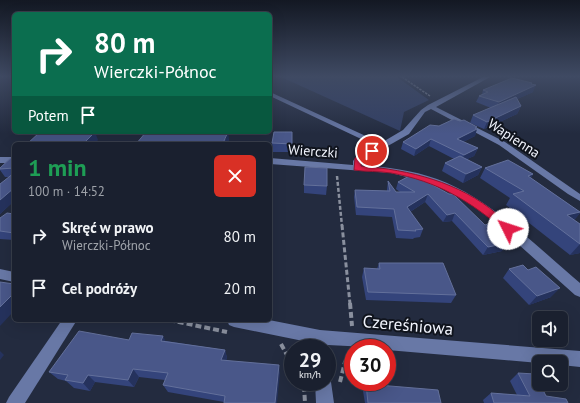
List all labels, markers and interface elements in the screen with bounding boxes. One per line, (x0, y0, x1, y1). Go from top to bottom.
text: 80 m (94, 24, 155, 61)
icon: right (28, 28, 80, 80)
text: Wierczki-Północ (94, 60, 217, 83)
icon: arrive (77, 104, 99, 126)
text: Potem (28, 106, 69, 125)
street label: Wapienna (484, 114, 544, 162)
pin (355, 134, 389, 168)
street label: Wierczki (287, 140, 339, 162)
icon: arrive (361, 140, 383, 162)
text: 1 min (28, 152, 87, 183)
button: close (214, 155, 256, 197)
text: 100 m · 14:52 (28, 183, 105, 200)
position arrow (487, 208, 529, 250)
text: Skręć w prawo (62, 218, 154, 237)
icon: right (28, 225, 50, 247)
text: 80 m (223, 227, 256, 246)
text: Wierczki-Północ (62, 237, 151, 254)
icon: arrive (28, 277, 50, 299)
text: Cel podróży (62, 279, 137, 298)
text: 20 m (223, 279, 256, 298)
street label: Czereśniowa (362, 310, 454, 340)
map controls (532, 311, 568, 391)
button: sound (532, 311, 568, 347)
speed limit sign: 30 (344, 339, 396, 391)
text: 29 (299, 347, 321, 373)
button: search (532, 355, 568, 391)
text: km/h (299, 368, 321, 381)

